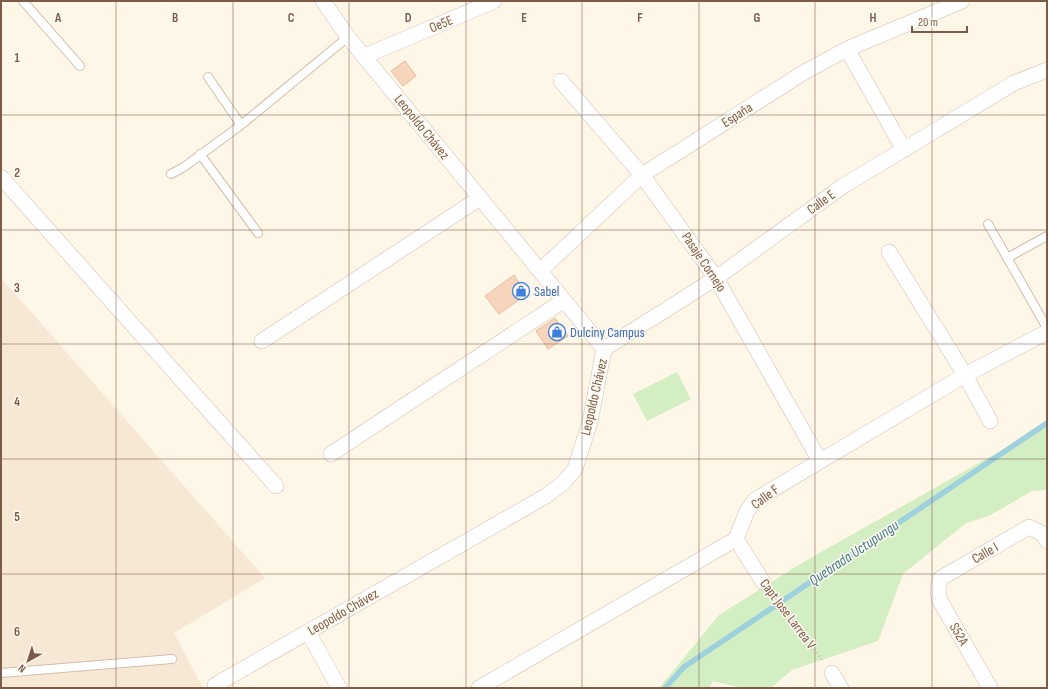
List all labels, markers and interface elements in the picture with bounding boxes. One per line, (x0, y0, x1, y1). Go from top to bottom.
scale bar (912, 8, 967, 34)
text: A (54, 10, 62, 26)
text: B (172, 10, 178, 26)
text: C (288, 10, 295, 26)
text: D (405, 10, 412, 26)
text: E (521, 10, 527, 26)
text: F (637, 10, 643, 26)
text: G (754, 10, 761, 26)
text: H (870, 10, 877, 26)
street label: Oe5E (427, 11, 456, 36)
text: 20 m (918, 15, 938, 30)
text: 1 (14, 50, 20, 66)
street label: Leopoldo Chávez (391, 91, 453, 163)
street label: España (718, 99, 756, 131)
text: 2 (14, 165, 20, 181)
street label: Calle E (804, 186, 839, 218)
street label: Pasaje Cornejo (678, 229, 730, 295)
text: 3 (14, 280, 20, 296)
shop icon: Sabel (511, 281, 531, 301)
place label: Sabel (534, 283, 559, 300)
shop icon: Dulciny Campus (547, 322, 567, 342)
place label: Dulciny Campus (570, 324, 645, 341)
street label: Leopoldo Chávez (577, 357, 611, 437)
text: 4 (14, 394, 20, 410)
street label: Calle F (748, 481, 783, 513)
text: 5 (14, 509, 20, 525)
water label: Quebrada Uctupungu (805, 515, 903, 590)
street label: Calle I (969, 539, 1001, 567)
street label: Capt Jose Larrea V (756, 575, 820, 653)
street label: Leopoldo Chávez (305, 585, 381, 639)
street label: S52A (946, 620, 973, 649)
text: 6 (14, 624, 20, 640)
north arrow (8, 641, 48, 681)
text: N (16, 661, 28, 675)

